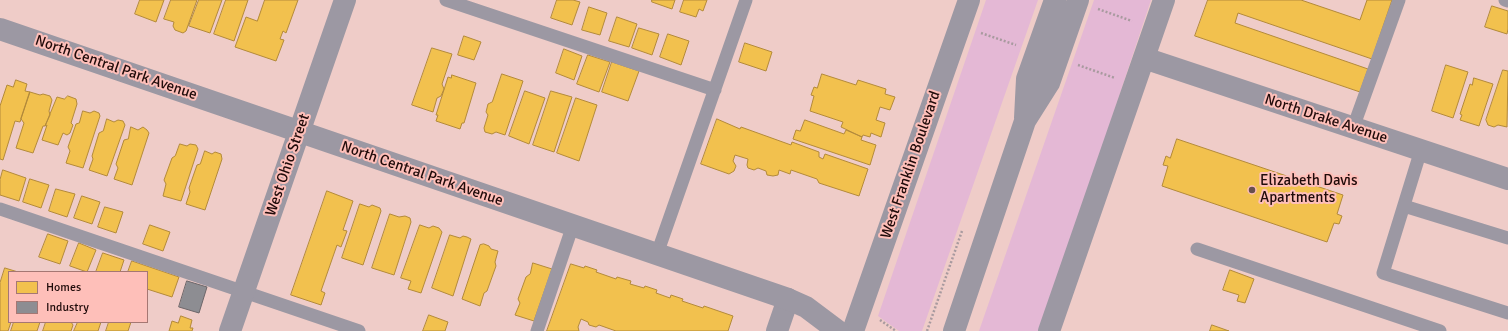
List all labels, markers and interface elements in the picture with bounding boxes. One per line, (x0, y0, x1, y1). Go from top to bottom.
street label: North Central Park Avenue (33, 32, 199, 104)
street label: West Franklin Boulevard (877, 89, 945, 241)
street label: North Drake Avenue (1262, 91, 1390, 147)
street label: West Ohio Street (262, 111, 314, 219)
street label: North Central Park Avenue (339, 138, 505, 210)
place label: Elizabeth Davis Apartments (1260, 172, 1358, 207)
marker: Elizabeth Davis Apartments (1247, 185, 1257, 195)
legend (8, 271, 148, 323)
text: Homes (46, 280, 81, 295)
text: Industry (46, 300, 89, 315)

